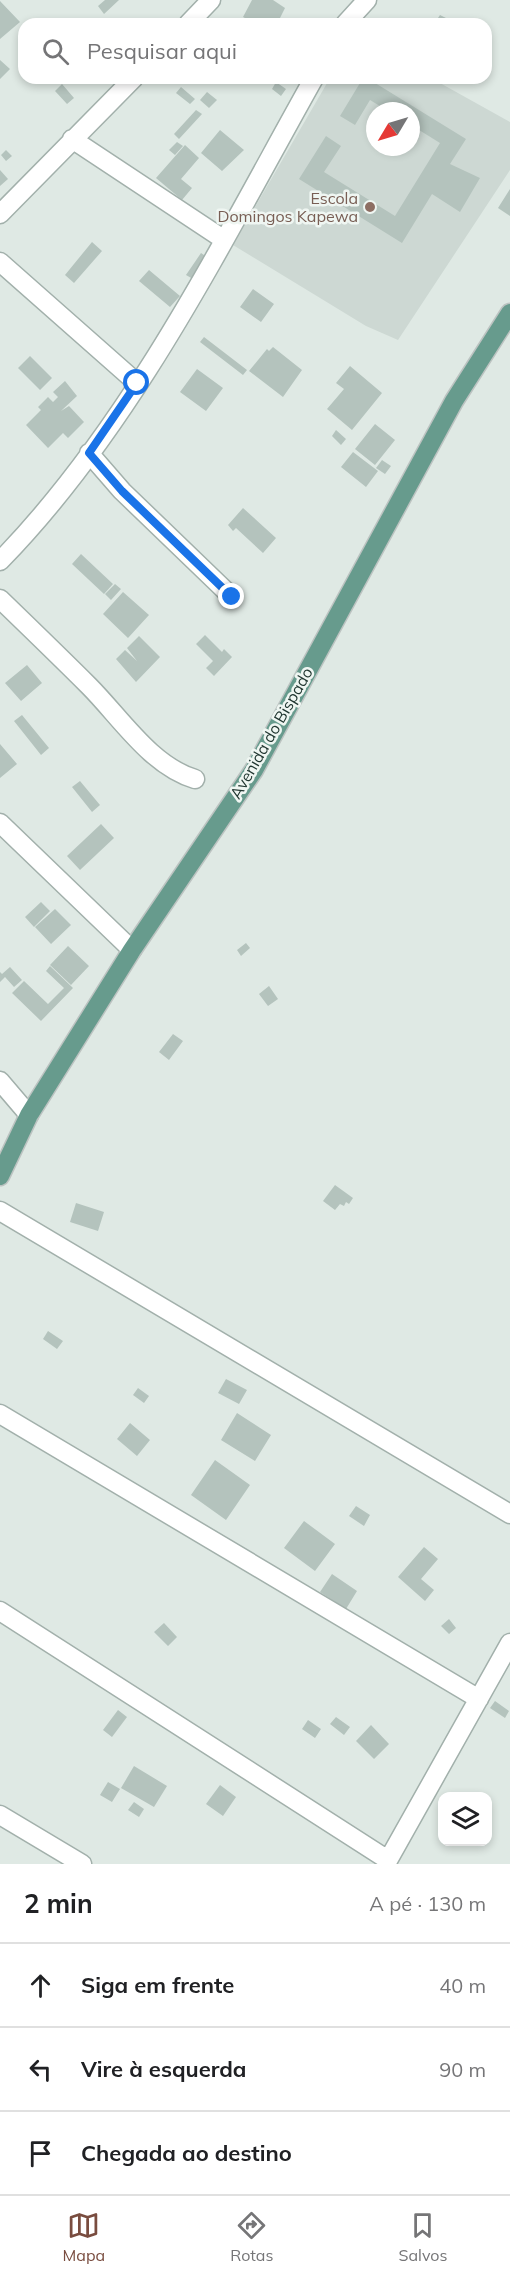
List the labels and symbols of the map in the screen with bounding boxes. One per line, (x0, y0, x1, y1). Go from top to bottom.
north arrow (366, 102, 420, 156)
place label: Escola Domingos Kapewa (217, 188, 358, 226)
marker: Escola Domingos Kapewa (363, 200, 377, 214)
route start (123, 369, 149, 395)
route end (218, 583, 244, 609)
street label: Avenida do Bispado (225, 664, 317, 802)

